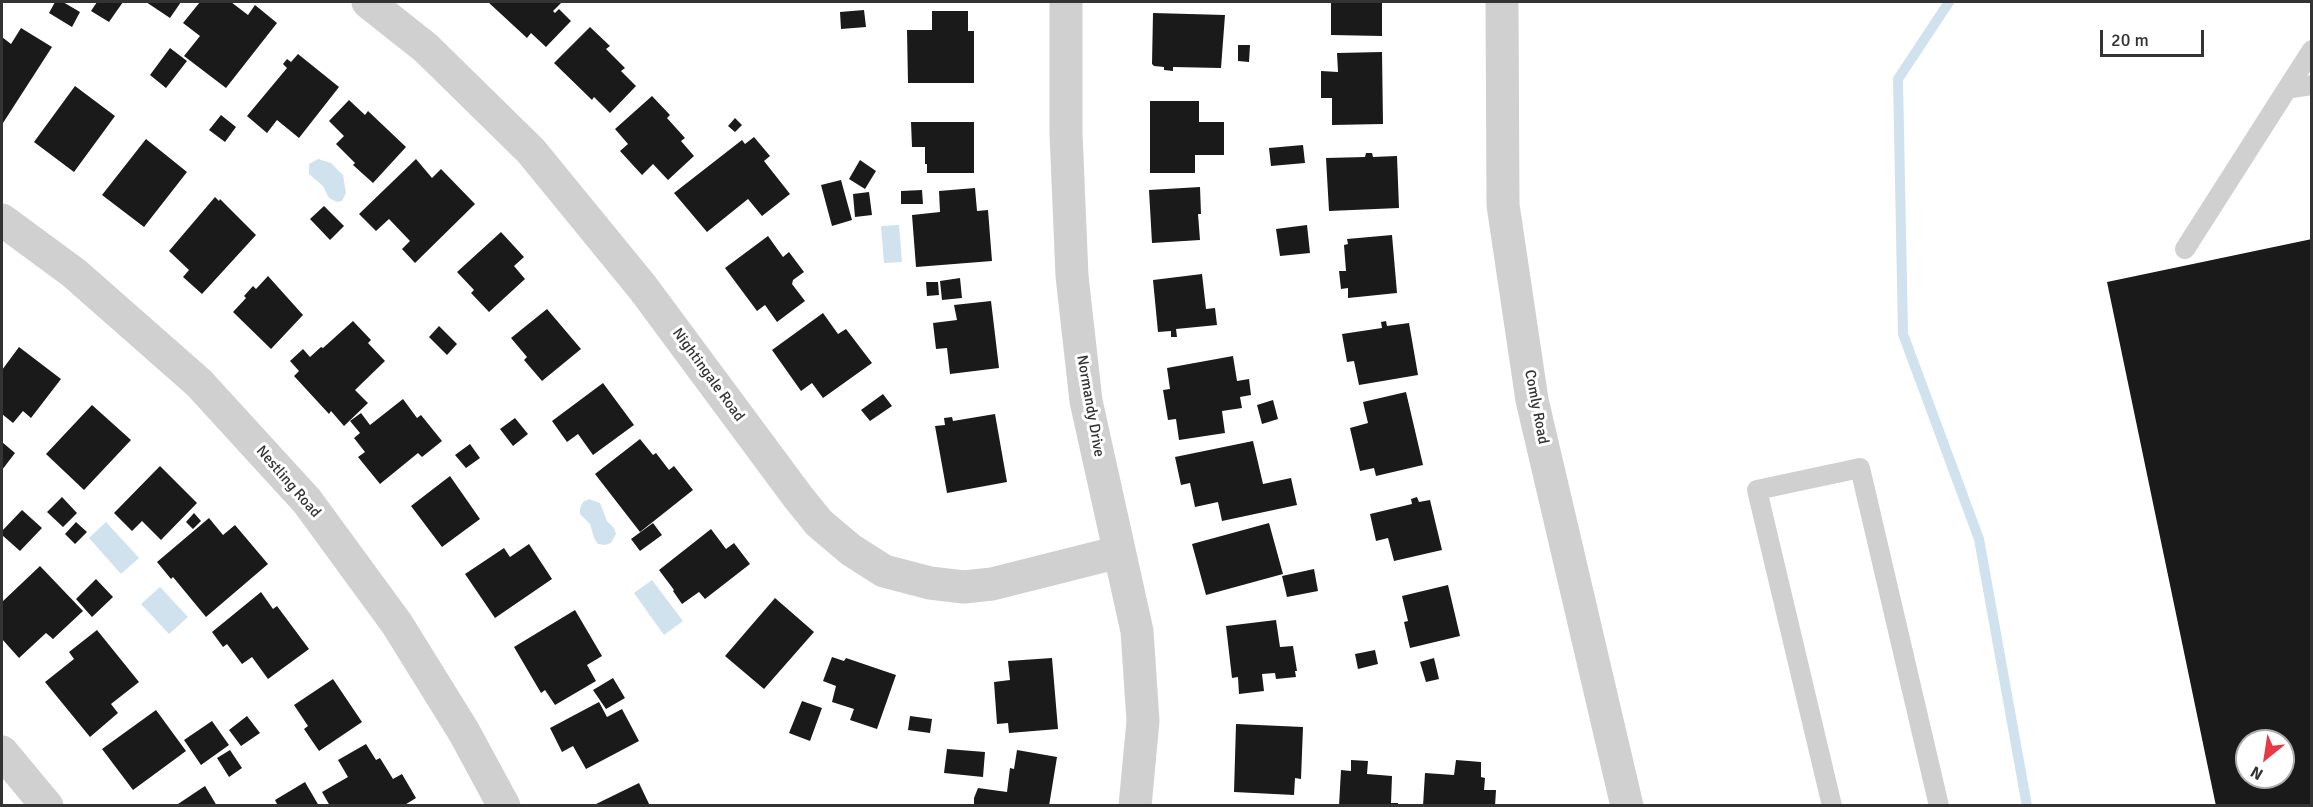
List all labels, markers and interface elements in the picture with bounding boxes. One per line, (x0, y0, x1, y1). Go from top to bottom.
scale bar (2103, 18, 2206, 56)
text: 20 m (2111, 29, 2149, 51)
street label: Nightingale Road (668, 325, 748, 425)
street label: Normandy Drive (1072, 354, 1108, 458)
street label: Comly Road (1520, 368, 1552, 446)
street label: Nestling Road (252, 442, 324, 522)
north arrow (2235, 729, 2295, 789)
text: N (2247, 761, 2267, 784)

